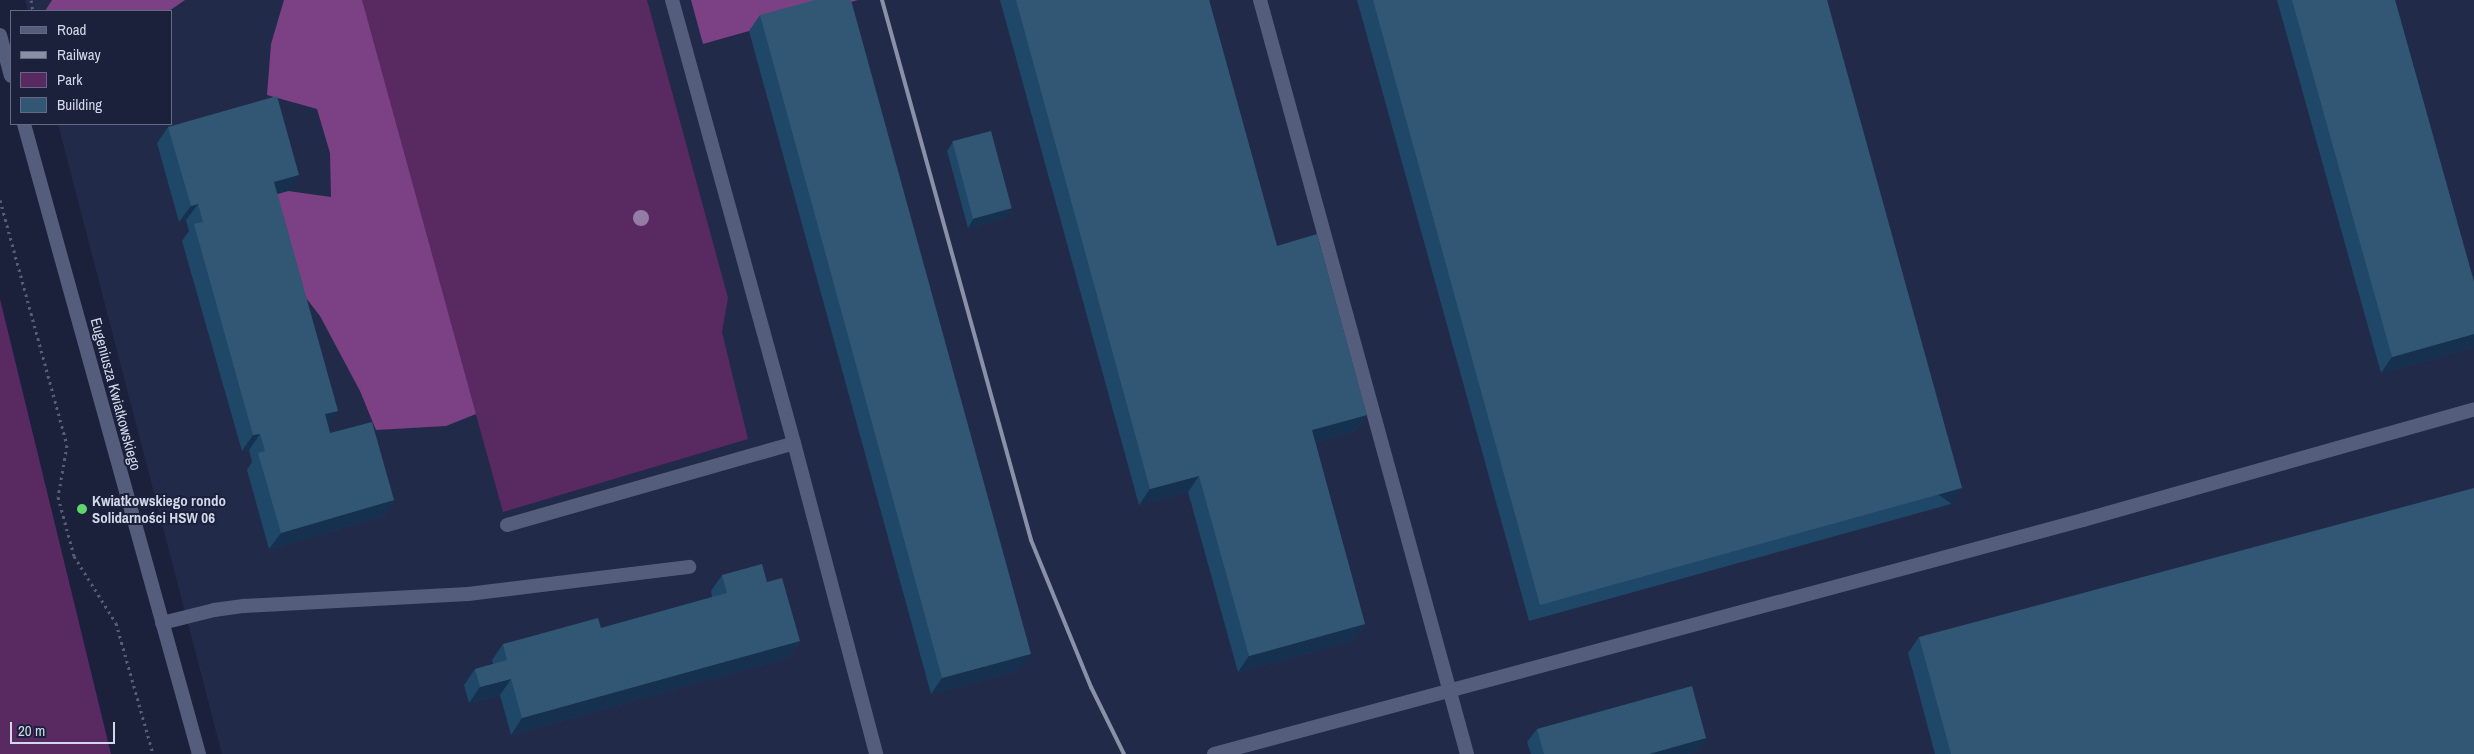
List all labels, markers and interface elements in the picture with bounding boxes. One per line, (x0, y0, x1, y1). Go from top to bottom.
legend (10, 10, 172, 125)
text: Road (57, 19, 86, 40)
text: Railway (57, 44, 101, 65)
text: Park (57, 69, 82, 90)
text: Building (57, 94, 102, 115)
street label: Eugeniusza Kwiatkowskiego (87, 316, 145, 472)
place label: Kwiatkowskiego rondo Solidarności HSW 06 (92, 491, 226, 526)
marker: Kwiatkowskiego rondo Solidarności HSW 06 (76, 503, 88, 515)
scale bar (12, 712, 118, 744)
text: 20 m (18, 720, 45, 741)

